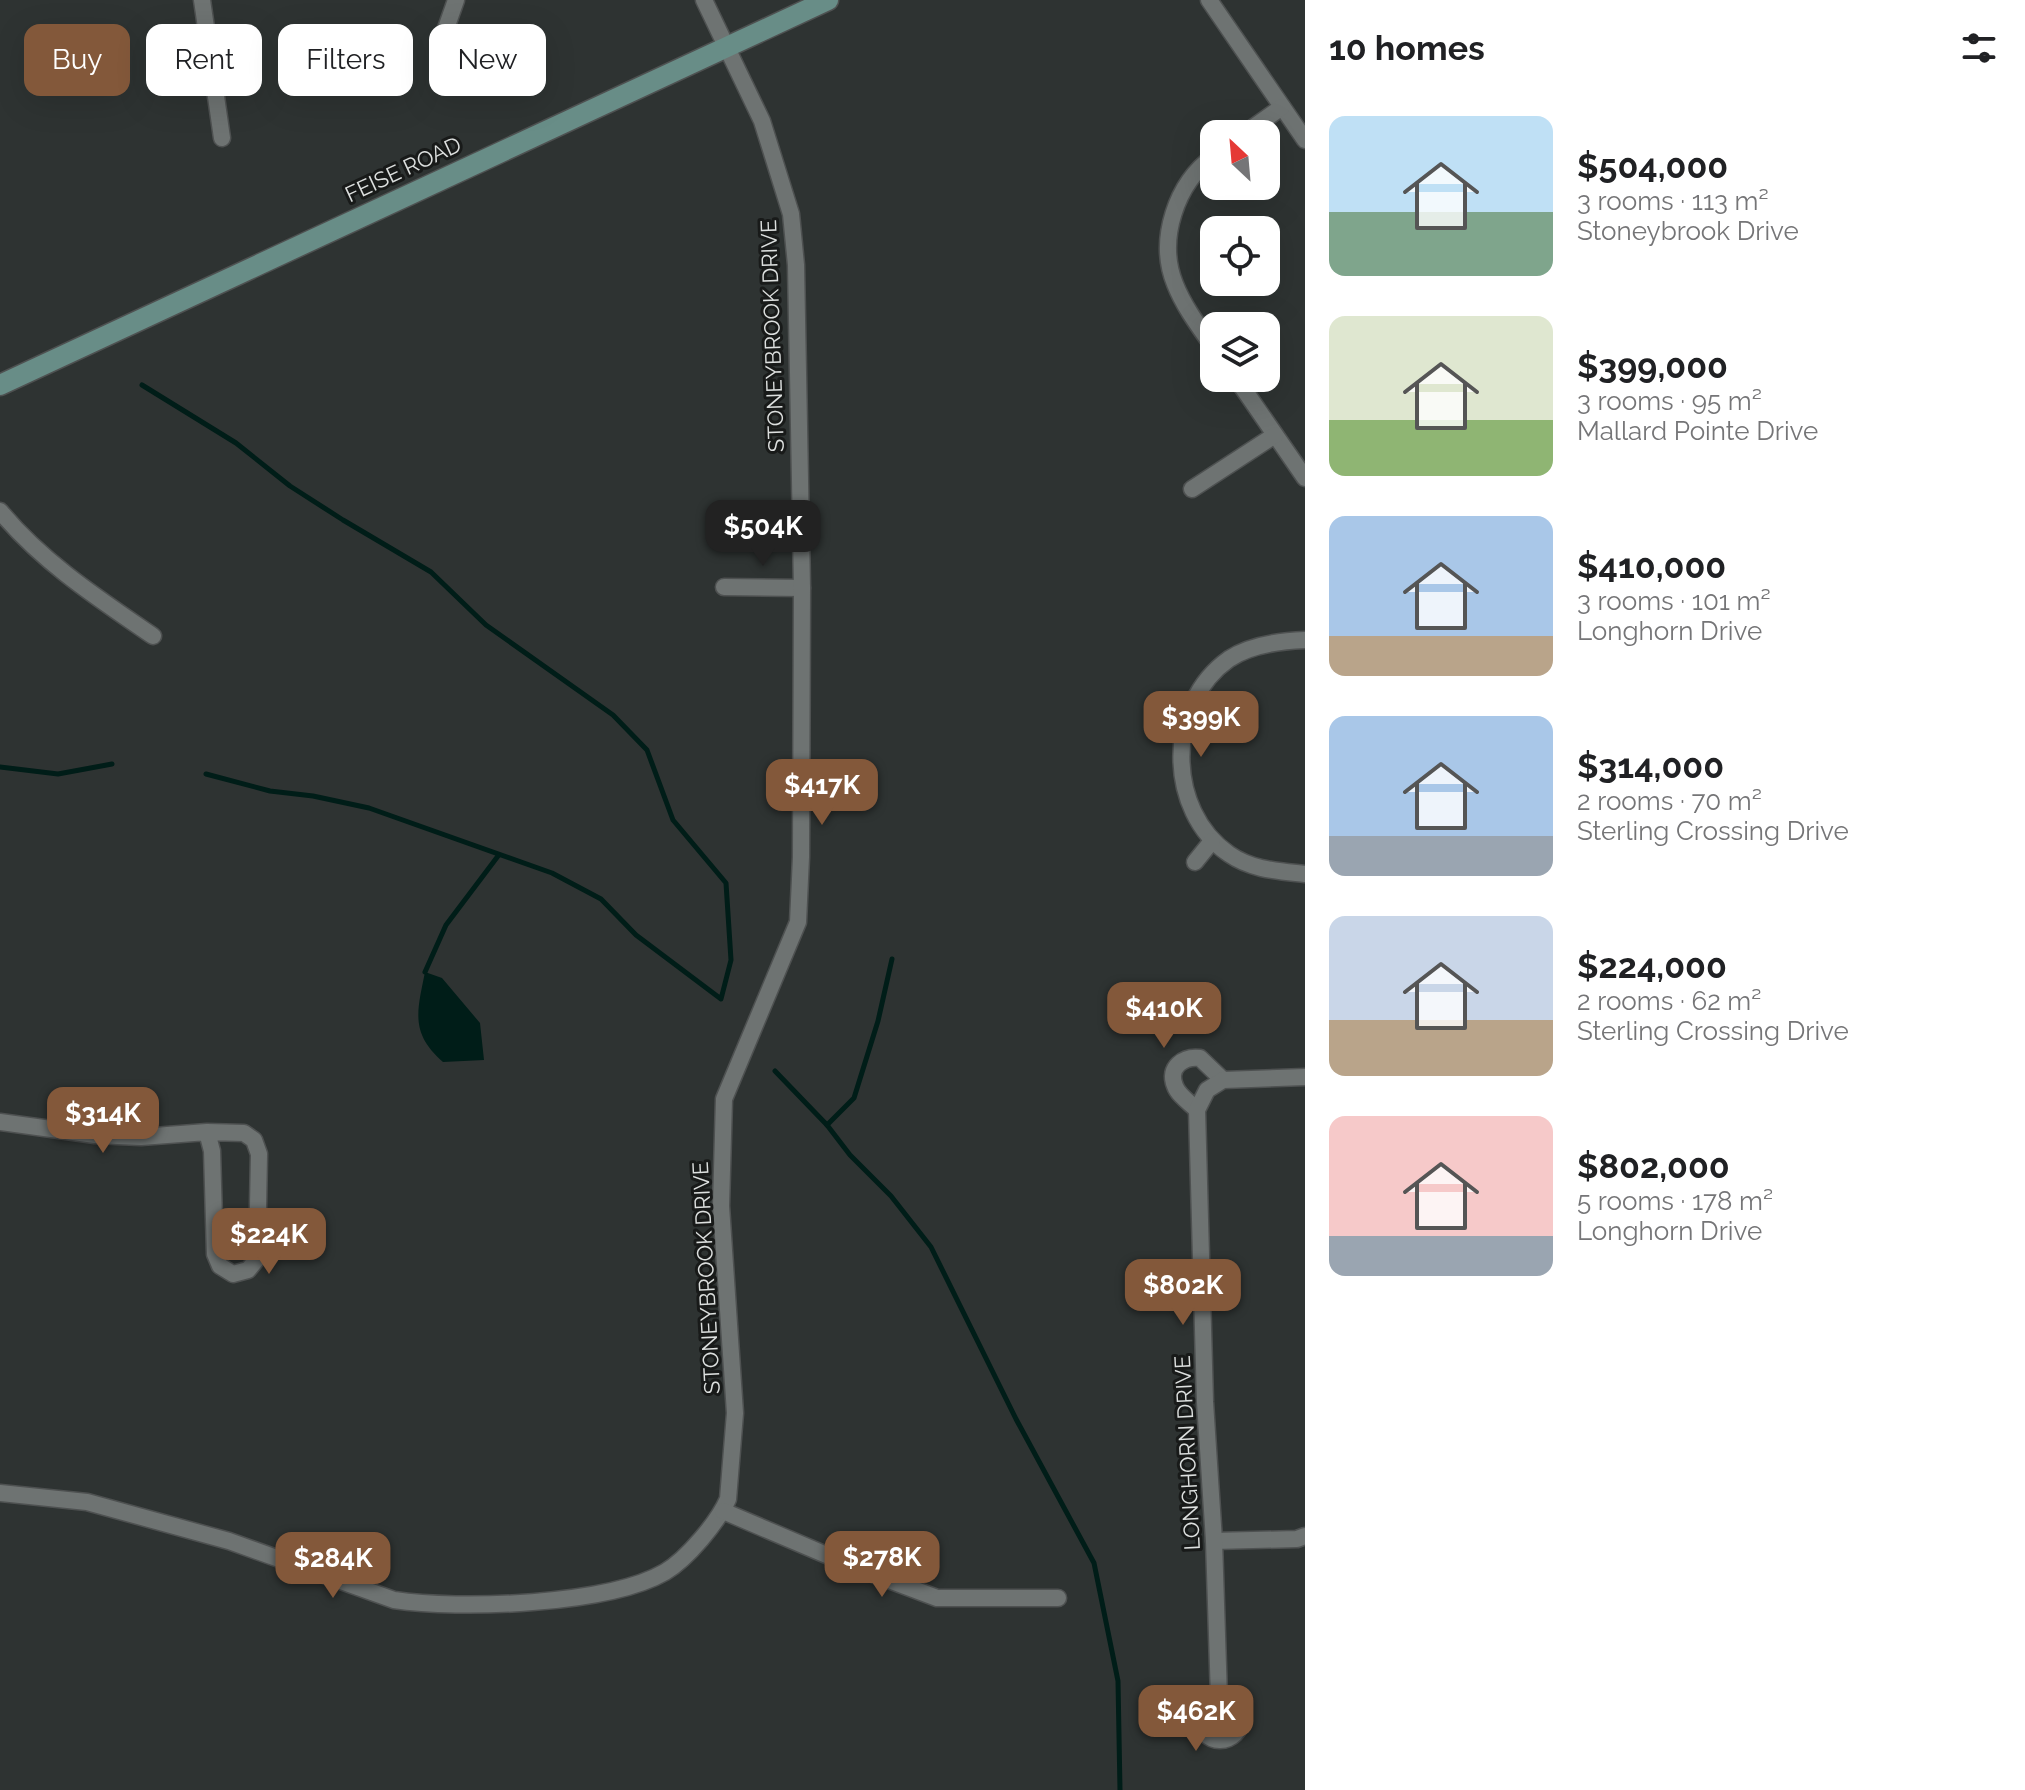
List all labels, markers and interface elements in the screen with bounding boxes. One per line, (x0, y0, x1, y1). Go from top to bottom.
chip: Buy (24, 24, 130, 96)
chip: Rent (146, 24, 262, 96)
chip: Filters (278, 24, 413, 96)
chip: New (429, 24, 546, 96)
icon: filters (1957, 26, 2001, 70)
text: 10 homes (1329, 28, 1485, 68)
north arrow (1200, 120, 1280, 200)
map controls (1200, 120, 1280, 392)
street label: FEISE ROAD (341, 131, 465, 207)
text: $504,000 (1577, 146, 1728, 186)
icon: home (1393, 148, 1489, 244)
text: 3 rooms · 113 m² (1577, 186, 1769, 216)
button: locate (1200, 216, 1280, 296)
text: Stoneybrook Drive (1577, 216, 1799, 246)
street label: STONEYBROOK DRIVE (755, 219, 789, 453)
button: layers (1200, 312, 1280, 392)
text: $399,000 (1577, 346, 1728, 386)
icon: home (1393, 348, 1489, 444)
text: 3 rooms · 95 m² (1577, 386, 1762, 416)
text: Mallard Pointe Drive (1577, 416, 1818, 446)
pin: $504K (707, 500, 819, 568)
text: $504K (723, 511, 803, 541)
text: $410,000 (1577, 546, 1726, 586)
icon: home (1393, 548, 1489, 644)
text: 3 rooms · 101 m² (1577, 586, 1771, 616)
text: Longhorn Drive (1577, 616, 1762, 646)
pin: $399K (1145, 691, 1257, 759)
text: $399K (1162, 702, 1240, 732)
text: $314,000 (1577, 746, 1724, 786)
icon: home (1393, 748, 1489, 844)
pin: $417K (766, 759, 878, 827)
text: $417K (784, 770, 860, 800)
text: 2 rooms · 70 m² (1577, 786, 1762, 816)
text: Sterling Crossing Drive (1577, 816, 1849, 846)
text: $224,000 (1577, 946, 1727, 986)
icon: home (1393, 948, 1489, 1044)
pin: $410K (1108, 982, 1220, 1050)
text: 2 rooms · 62 m² (1577, 986, 1761, 1016)
text: $410K (1125, 993, 1203, 1023)
text: Sterling Crossing Drive (1577, 1016, 1849, 1046)
pin: $314K (47, 1087, 159, 1155)
text: $314K (65, 1098, 141, 1128)
text: $802,000 (1577, 1146, 1730, 1186)
icon: home (1393, 1148, 1489, 1244)
street label: STONEYBROOK DRIVE (687, 1161, 725, 1395)
text: 5 rooms · 178 m² (1577, 1186, 1773, 1216)
pin: $224K (213, 1208, 325, 1276)
text: Longhorn Drive (1577, 1216, 1762, 1246)
text: $224K (230, 1219, 308, 1249)
pin: $802K (1127, 1259, 1239, 1327)
text: $802K (1143, 1270, 1223, 1300)
street label: LONGHORN DRIVE (1169, 1355, 1205, 1551)
pin: $278K (826, 1531, 938, 1599)
pin: $284K (277, 1532, 389, 1600)
text: $278K (843, 1542, 921, 1572)
text: $284K (293, 1543, 373, 1573)
pin: $462K (1140, 1685, 1252, 1753)
text: $462K (1156, 1696, 1236, 1726)

